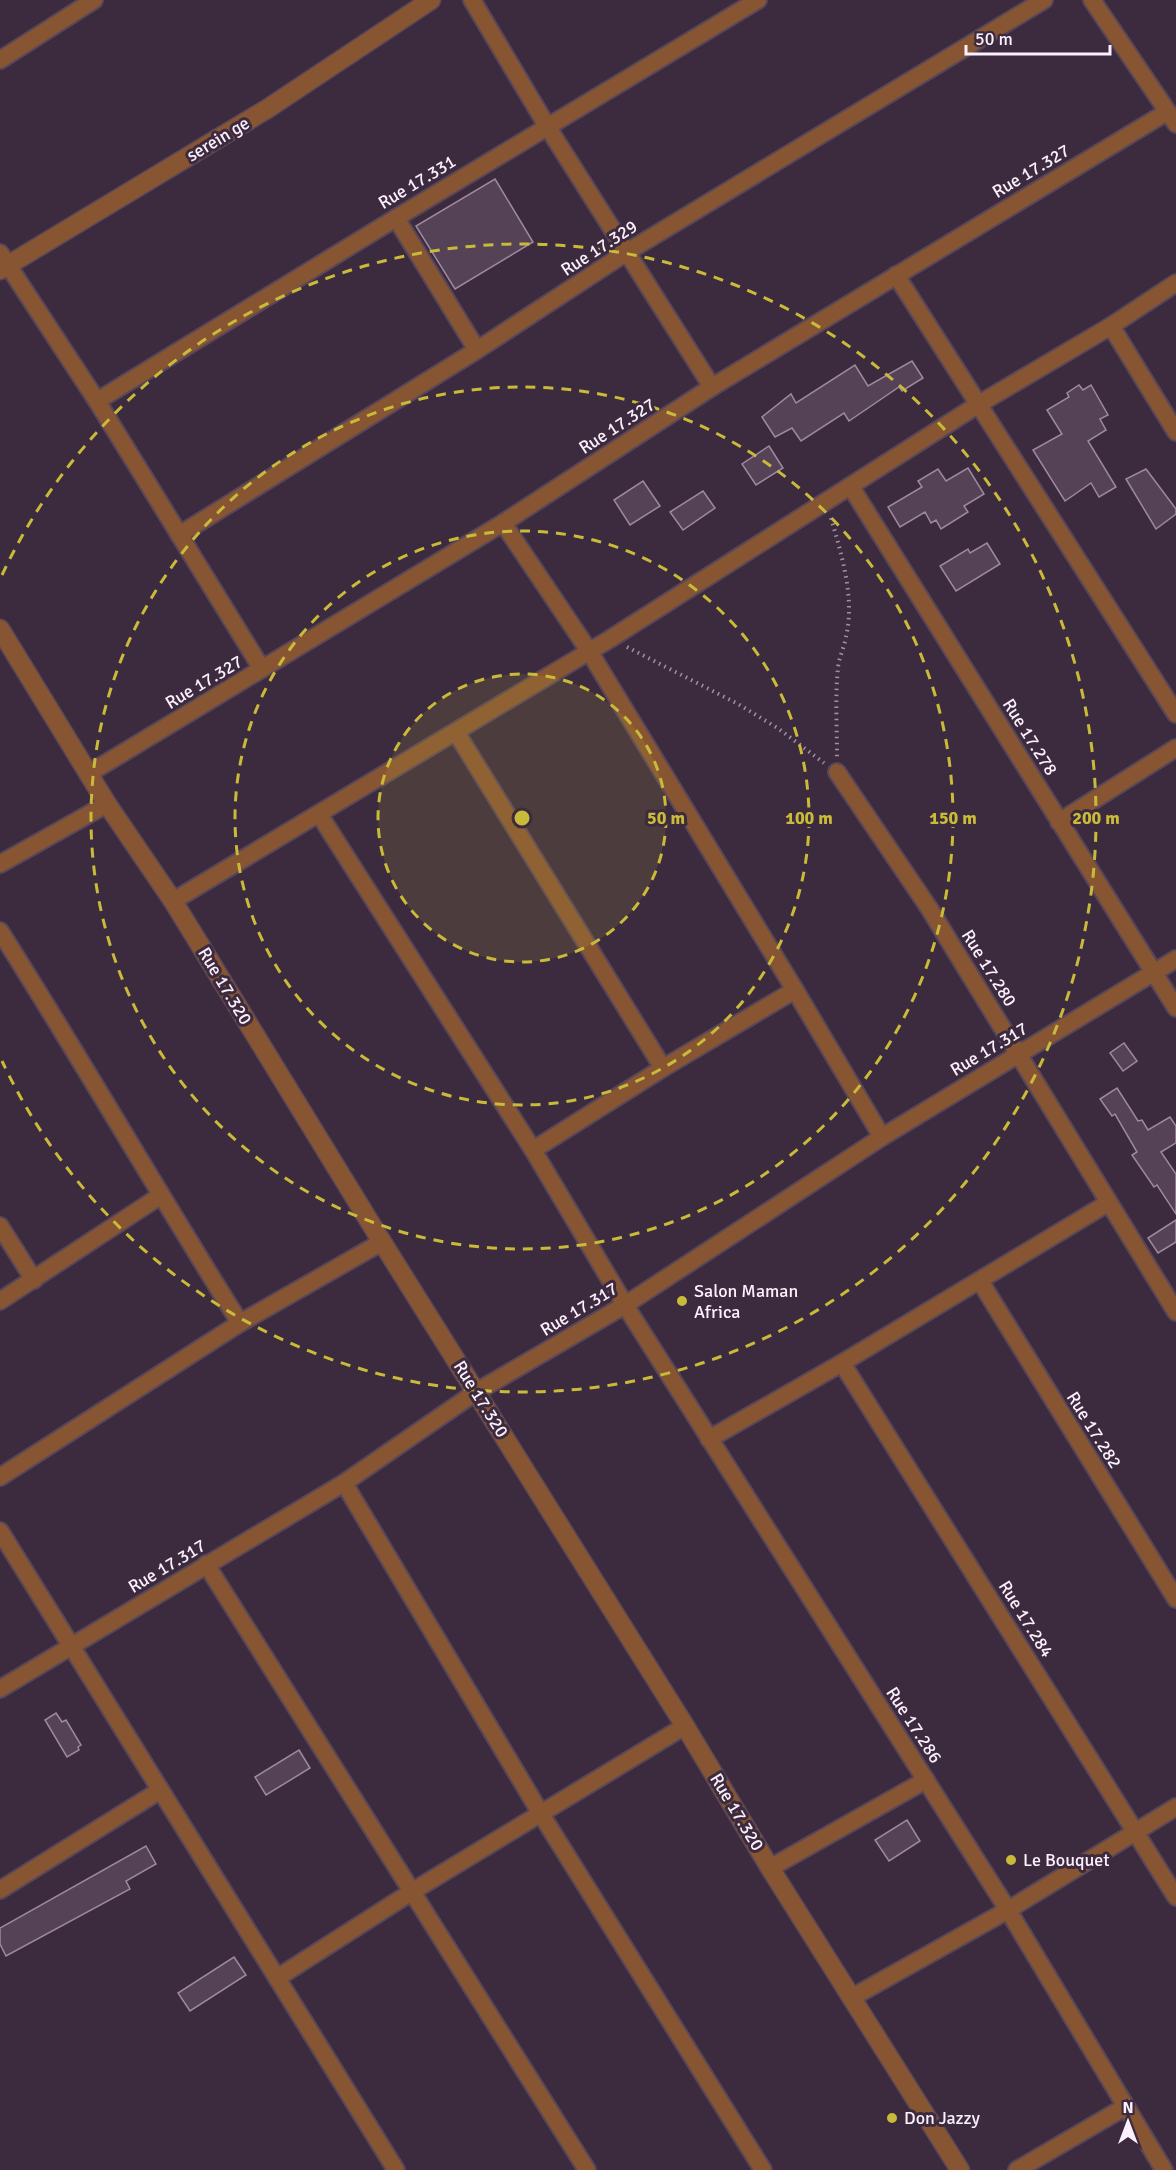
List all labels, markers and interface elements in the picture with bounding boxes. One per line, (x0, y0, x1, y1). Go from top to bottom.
scale bar (966, 18, 1110, 56)
text: 50 m (975, 28, 1013, 50)
street label: serein ge (183, 112, 253, 166)
street label: Rue 17.327 (988, 139, 1074, 203)
street label: Rue 17.331 (374, 150, 460, 214)
street label: Rue 17.329 (557, 215, 641, 281)
street label: Rue 17.327 (575, 393, 659, 459)
street label: Rue 17.327 (161, 650, 247, 714)
street label: Rue 17.278 (998, 694, 1062, 780)
text: 50 m (647, 807, 685, 829)
text: 100 m (785, 807, 833, 829)
text: 150 m (929, 807, 977, 829)
text: 200 m (1072, 807, 1120, 829)
centre of rings (512, 808, 532, 828)
street label: Rue 17.280 (957, 925, 1021, 1011)
street label: Rue 17.320 (193, 943, 257, 1029)
street label: Rue 17.317 (946, 1017, 1032, 1081)
street label: Rue 17.317 (536, 1277, 622, 1341)
place label: Salon Maman Africa (694, 1280, 798, 1323)
marker: Salon Maman Africa (675, 1294, 689, 1308)
street label: Rue 17.320 (449, 1356, 513, 1442)
street label: Rue 17.282 (1062, 1387, 1126, 1473)
street label: Rue 17.317 (124, 1534, 210, 1598)
street label: Rue 17.284 (994, 1576, 1058, 1662)
street label: Rue 17.286 (881, 1683, 947, 1767)
street label: Rue 17.320 (705, 1769, 769, 1855)
place label: Le Bouquet (1023, 1849, 1110, 1871)
marker: Le Bouquet (1004, 1853, 1018, 1867)
north arrow (1098, 2092, 1158, 2152)
text: N (1122, 2098, 1134, 2118)
place label: Don Jazzy (904, 2107, 981, 2129)
marker: Don Jazzy (885, 2111, 899, 2125)

